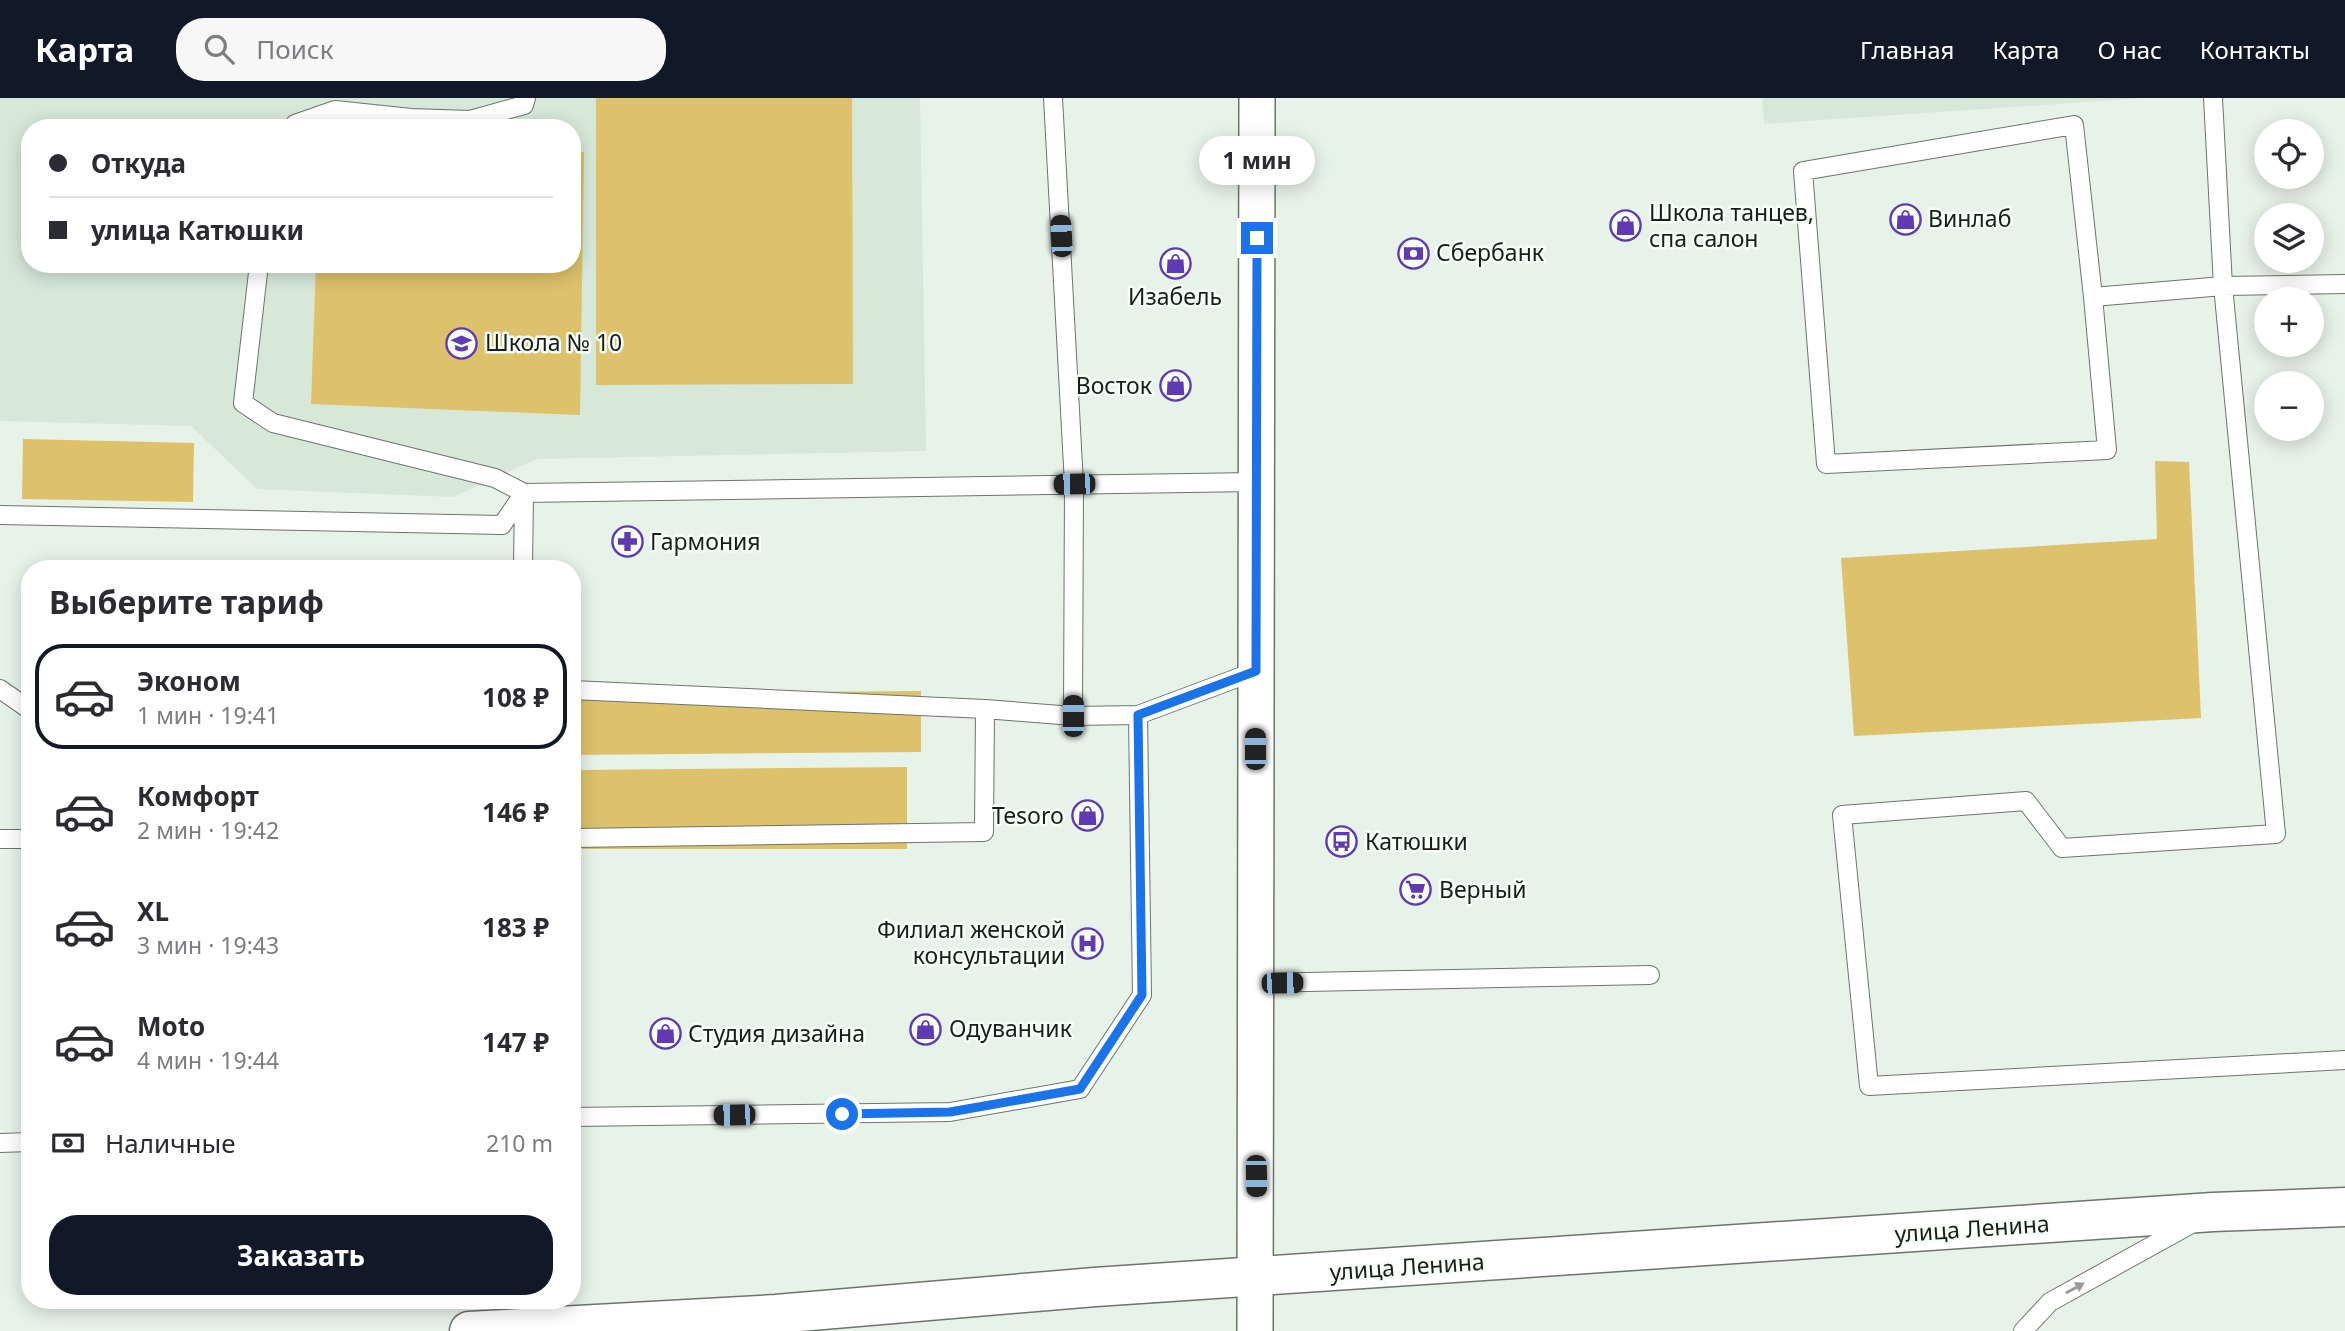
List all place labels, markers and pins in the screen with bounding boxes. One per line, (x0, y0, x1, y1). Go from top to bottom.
place label: Школа танцев, спа салон (1649, 196, 1814, 254)
shop icon: Винлаб (1888, 202, 1922, 236)
place label: Винлаб (1928, 202, 2011, 234)
shop icon: Школа танцев, спа салон (1609, 209, 1643, 243)
bank icon: Сбербанк (1396, 236, 1430, 270)
place label: Сбербанк (1436, 236, 1545, 268)
shop icon: Изабель (1158, 246, 1192, 280)
place label: Изабель (1128, 280, 1222, 312)
school or university icon: Школа № 10 (445, 326, 479, 360)
place label: Школа № 10 (485, 326, 622, 358)
place label: Восток (1076, 369, 1153, 401)
shop icon: Восток (1158, 369, 1192, 403)
pharmacy icon: Гармония (610, 525, 644, 559)
place label: Гармония (650, 525, 761, 557)
place label: Tesoro (992, 799, 1064, 831)
shop icon: Tesoro (1070, 799, 1104, 833)
bus stop icon: Катюшки (1325, 825, 1359, 859)
place label: Катюшки (1365, 825, 1468, 857)
supermarket icon: Верный (1399, 873, 1433, 907)
place label: Верный (1439, 873, 1526, 905)
place label: Филиал женской консультации (877, 913, 1065, 971)
hospital icon: Филиал женской консультации (1071, 926, 1105, 960)
shop icon: Одуванчик (909, 1012, 943, 1046)
place label: Одуванчик (949, 1012, 1073, 1044)
shop icon: Студия дизайна (648, 1017, 682, 1051)
place label: Студия дизайна (688, 1017, 865, 1049)

